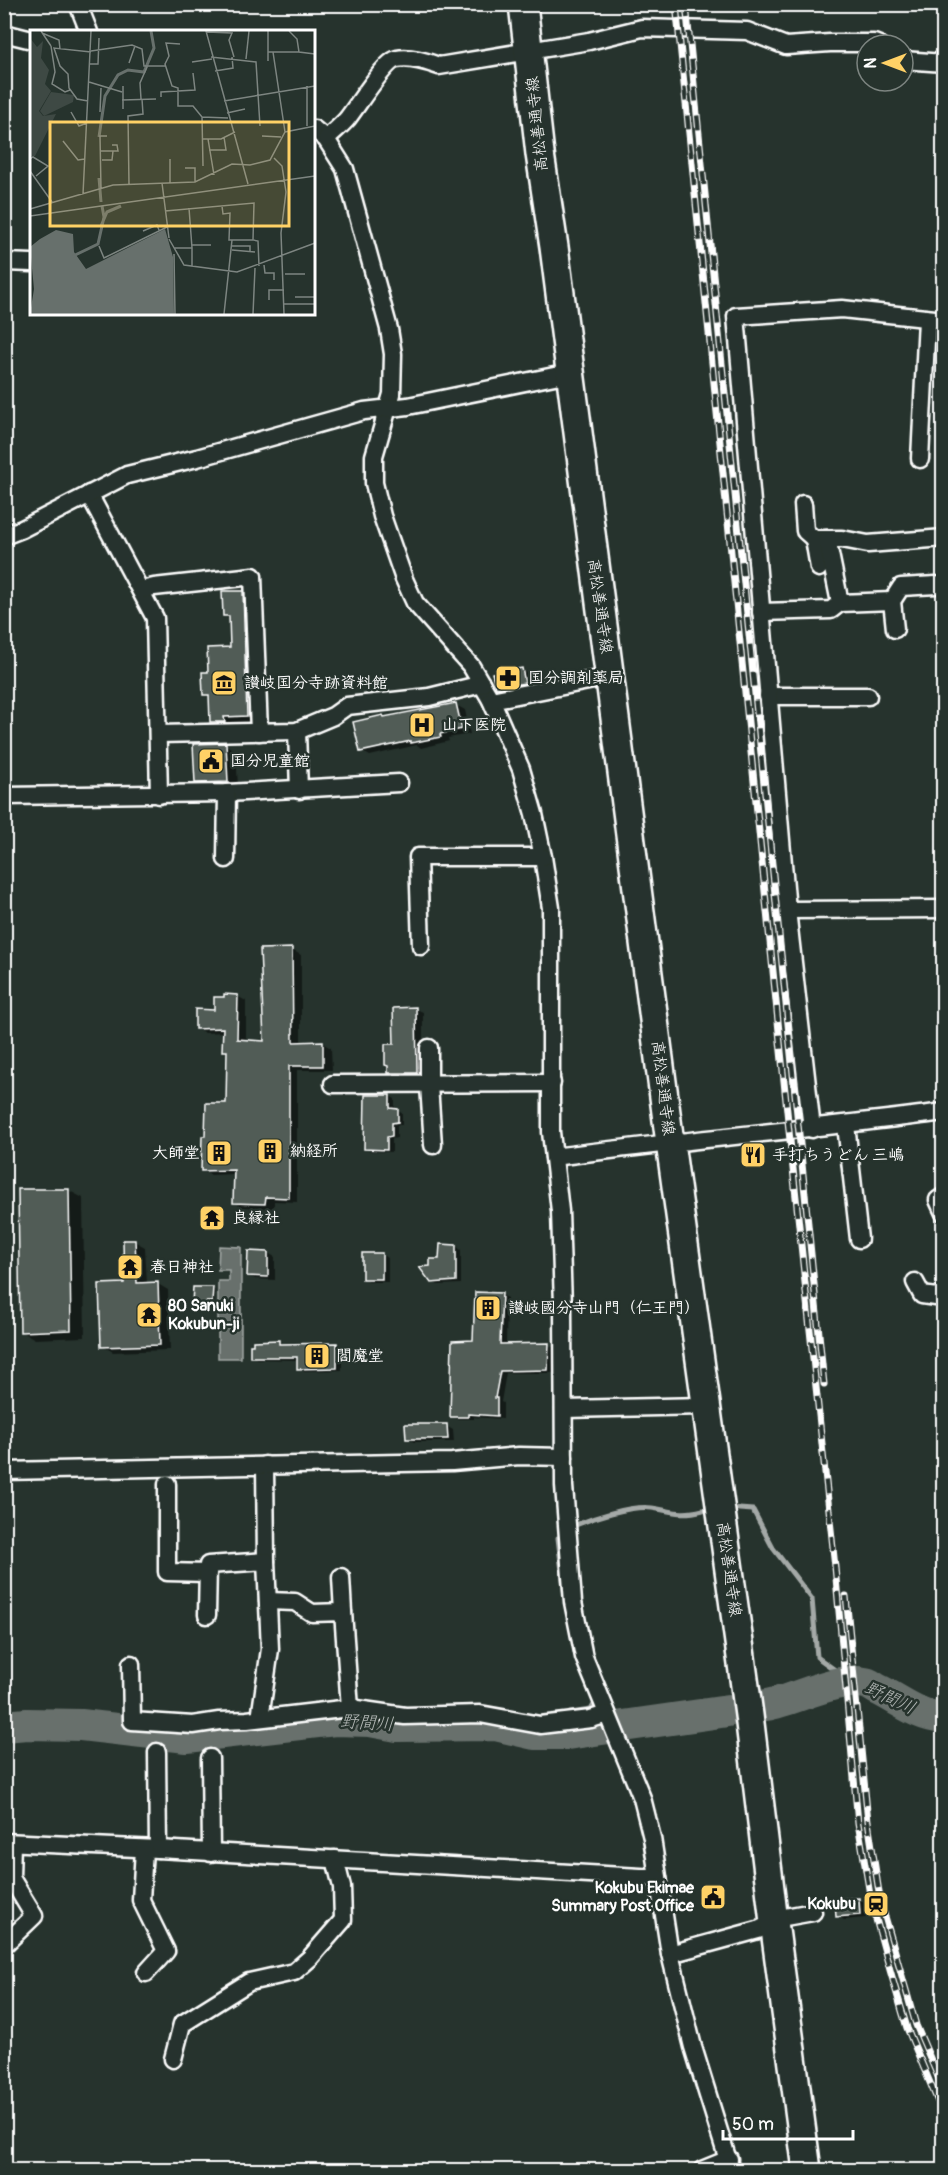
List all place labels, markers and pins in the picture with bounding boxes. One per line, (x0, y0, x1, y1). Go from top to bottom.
pharmacy icon: 国分調剤薬局 (493, 663, 523, 693)
museum icon: 讃岐国分寺跡資料館 (209, 668, 239, 698)
place label: 国分調剤薬局 (528, 668, 624, 688)
place label: 讃岐国分寺跡資料館 (244, 673, 388, 693)
hospital icon: 山下医院 (407, 710, 437, 740)
place label: 山下医院 (442, 715, 506, 735)
public building icon: 国分児童館 (196, 746, 226, 776)
place label: 国分児童館 (230, 751, 310, 771)
building icon: 納経所 (255, 1136, 285, 1166)
building icon: 大師堂 (204, 1138, 234, 1168)
restaurant icon: 手打ちうどん 三嶋 (738, 1140, 768, 1170)
place label: 納経所 (290, 1141, 338, 1161)
place label: 大師堂 (152, 1143, 200, 1163)
place label: 手打ちうどん 三嶋 (772, 1145, 904, 1165)
temple icon: 良縁社 (197, 1203, 227, 1233)
place label: 良縁社 (232, 1208, 280, 1228)
temple icon: 春日神社 (115, 1252, 145, 1282)
place label: 春日神社 (150, 1257, 214, 1277)
building icon: 讃岐國分寺山門（仁王門） (473, 1293, 503, 1323)
place label: 80 Sanuki Kokubun-ji (168, 1296, 239, 1334)
place label: 讃岐國分寺山門（仁王門） (508, 1298, 700, 1318)
temple icon: 80 Sanuki Kokubun-ji (134, 1300, 164, 1330)
building icon: 閻魔堂 (302, 1341, 332, 1371)
place label: 閻魔堂 (336, 1346, 384, 1366)
place label: Kokubu Ekimae Summary Post Office (551, 1878, 695, 1916)
public building icon: Kokubu Ekimae Summary Post Office (698, 1882, 728, 1912)
station icon: Kokubu (861, 1889, 891, 1919)
place label: Kokubu (807, 1894, 856, 1914)

